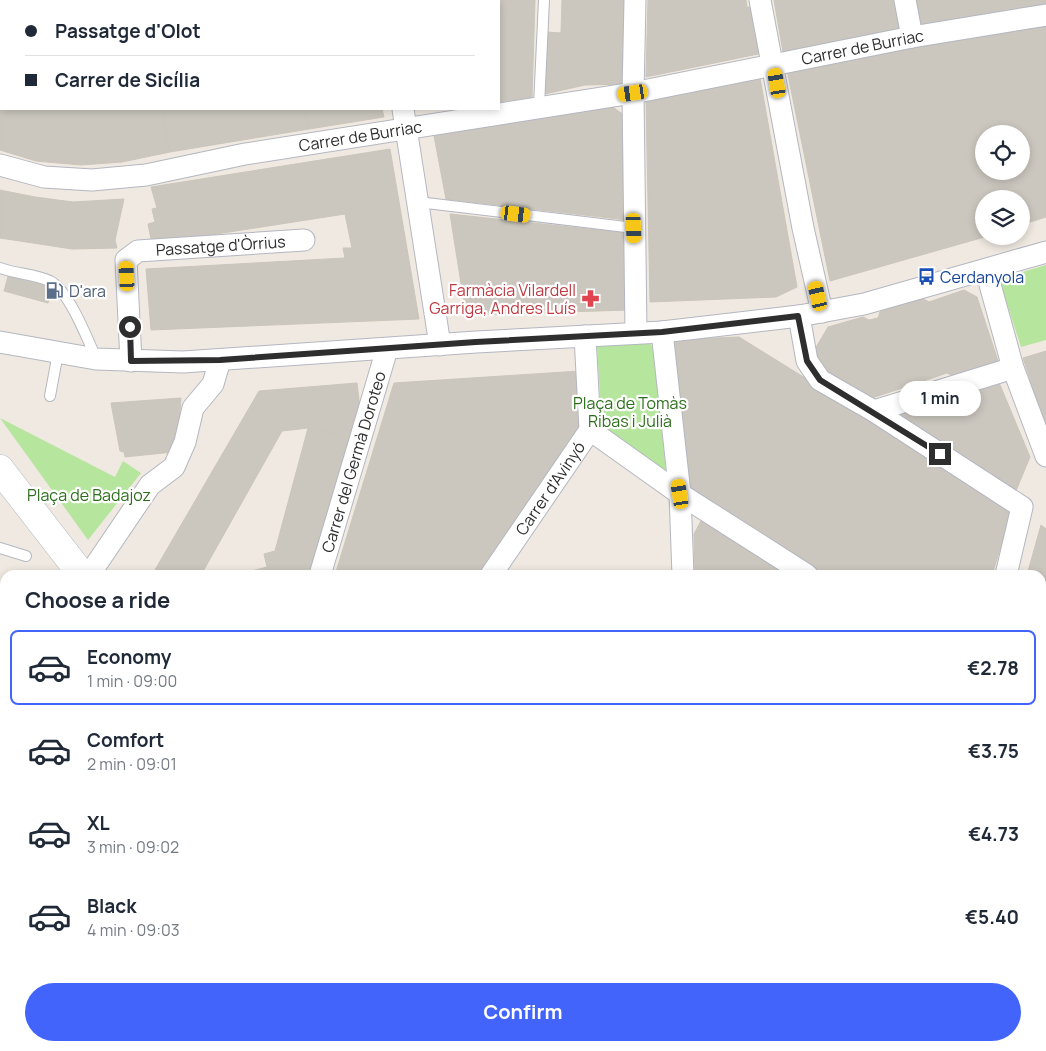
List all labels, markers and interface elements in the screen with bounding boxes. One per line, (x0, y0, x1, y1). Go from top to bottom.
text: Passatge d'Olot (55, 18, 201, 44)
street label: Carrer de Burriac (799, 24, 926, 70)
text: Carrer de Sicília (55, 67, 200, 93)
car (767, 67, 786, 99)
car (617, 83, 648, 103)
street label: Carrer de Burriac (297, 115, 424, 156)
map controls (975, 125, 1030, 245)
button: locate (975, 125, 1030, 180)
button: layers (975, 190, 1030, 245)
car (500, 205, 531, 223)
car (625, 213, 642, 243)
street label: Passatge d'Òrrius (155, 230, 286, 261)
car (118, 261, 135, 291)
place label: Cerdanyola (940, 266, 1024, 288)
bus stop icon: Cerdanyola (916, 267, 936, 287)
place label: Farmàcia Vilardell Garriga, Andres Luís (429, 279, 576, 319)
place label: D'ara (69, 280, 106, 302)
car (807, 280, 828, 312)
fuel station icon: D'ara (45, 281, 65, 301)
pharmacy icon: Farmàcia Vilardell Garriga, Andres Luís (580, 289, 600, 309)
route start (119, 316, 141, 338)
street label: Carrer del Germà Doroteo (316, 369, 391, 555)
callout: 1 min (899, 382, 981, 416)
text: 1 min (920, 387, 960, 409)
park label: Plaça de Tomàs Ribas i Julià (573, 392, 687, 432)
street label: Carrer d'Avinyó (510, 437, 590, 540)
route end (929, 443, 951, 465)
car (670, 478, 689, 510)
park label: Plaça de Badajoz (27, 484, 151, 506)
text: Choose a ride (25, 585, 170, 615)
text: Economy (87, 644, 171, 670)
icon: car (27, 645, 72, 690)
text: €2.78 (967, 655, 1019, 681)
text: 1 min · 09:00 (87, 670, 177, 692)
text: Comfort (87, 727, 164, 753)
icon: car (27, 728, 72, 773)
text: €3.75 (968, 738, 1019, 764)
text: 2 min · 09:01 (87, 753, 177, 775)
text: XL (87, 810, 110, 836)
icon: car (27, 811, 72, 856)
text: €4.73 (968, 821, 1019, 847)
text: 3 min · 09:02 (87, 836, 179, 858)
text: Black (87, 893, 136, 919)
icon: car (27, 894, 72, 939)
text: €5.40 (965, 904, 1019, 930)
text: 4 min · 09:03 (87, 919, 180, 941)
button: Confirm (25, 983, 1021, 1041)

